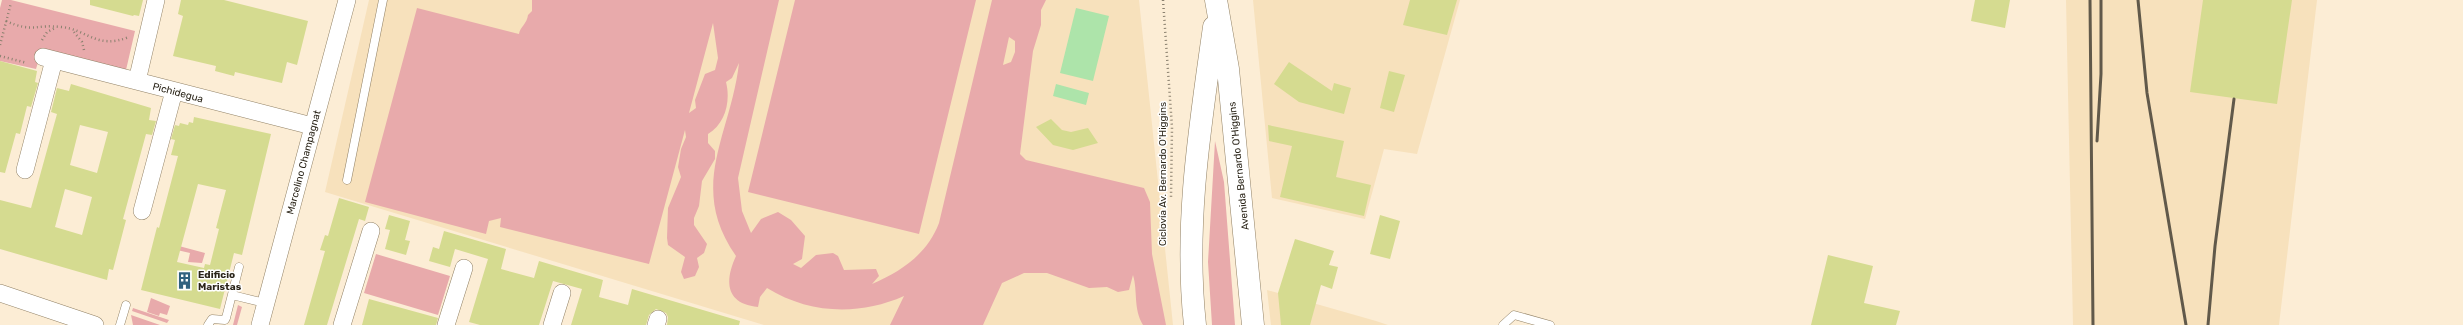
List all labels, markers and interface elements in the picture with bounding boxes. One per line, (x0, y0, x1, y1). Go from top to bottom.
street label: Pichidegua (151, 80, 204, 105)
street label: Avenida Bernardo O'Higgins (1226, 101, 1252, 231)
street label: Ciclovía Av. Bernardo O'Higgins (1157, 102, 1169, 246)
street label: Marcelino Champagnat (284, 109, 324, 216)
place label: Edificio Maristas (198, 269, 242, 293)
building icon: Edificio Maristas (175, 270, 195, 290)

